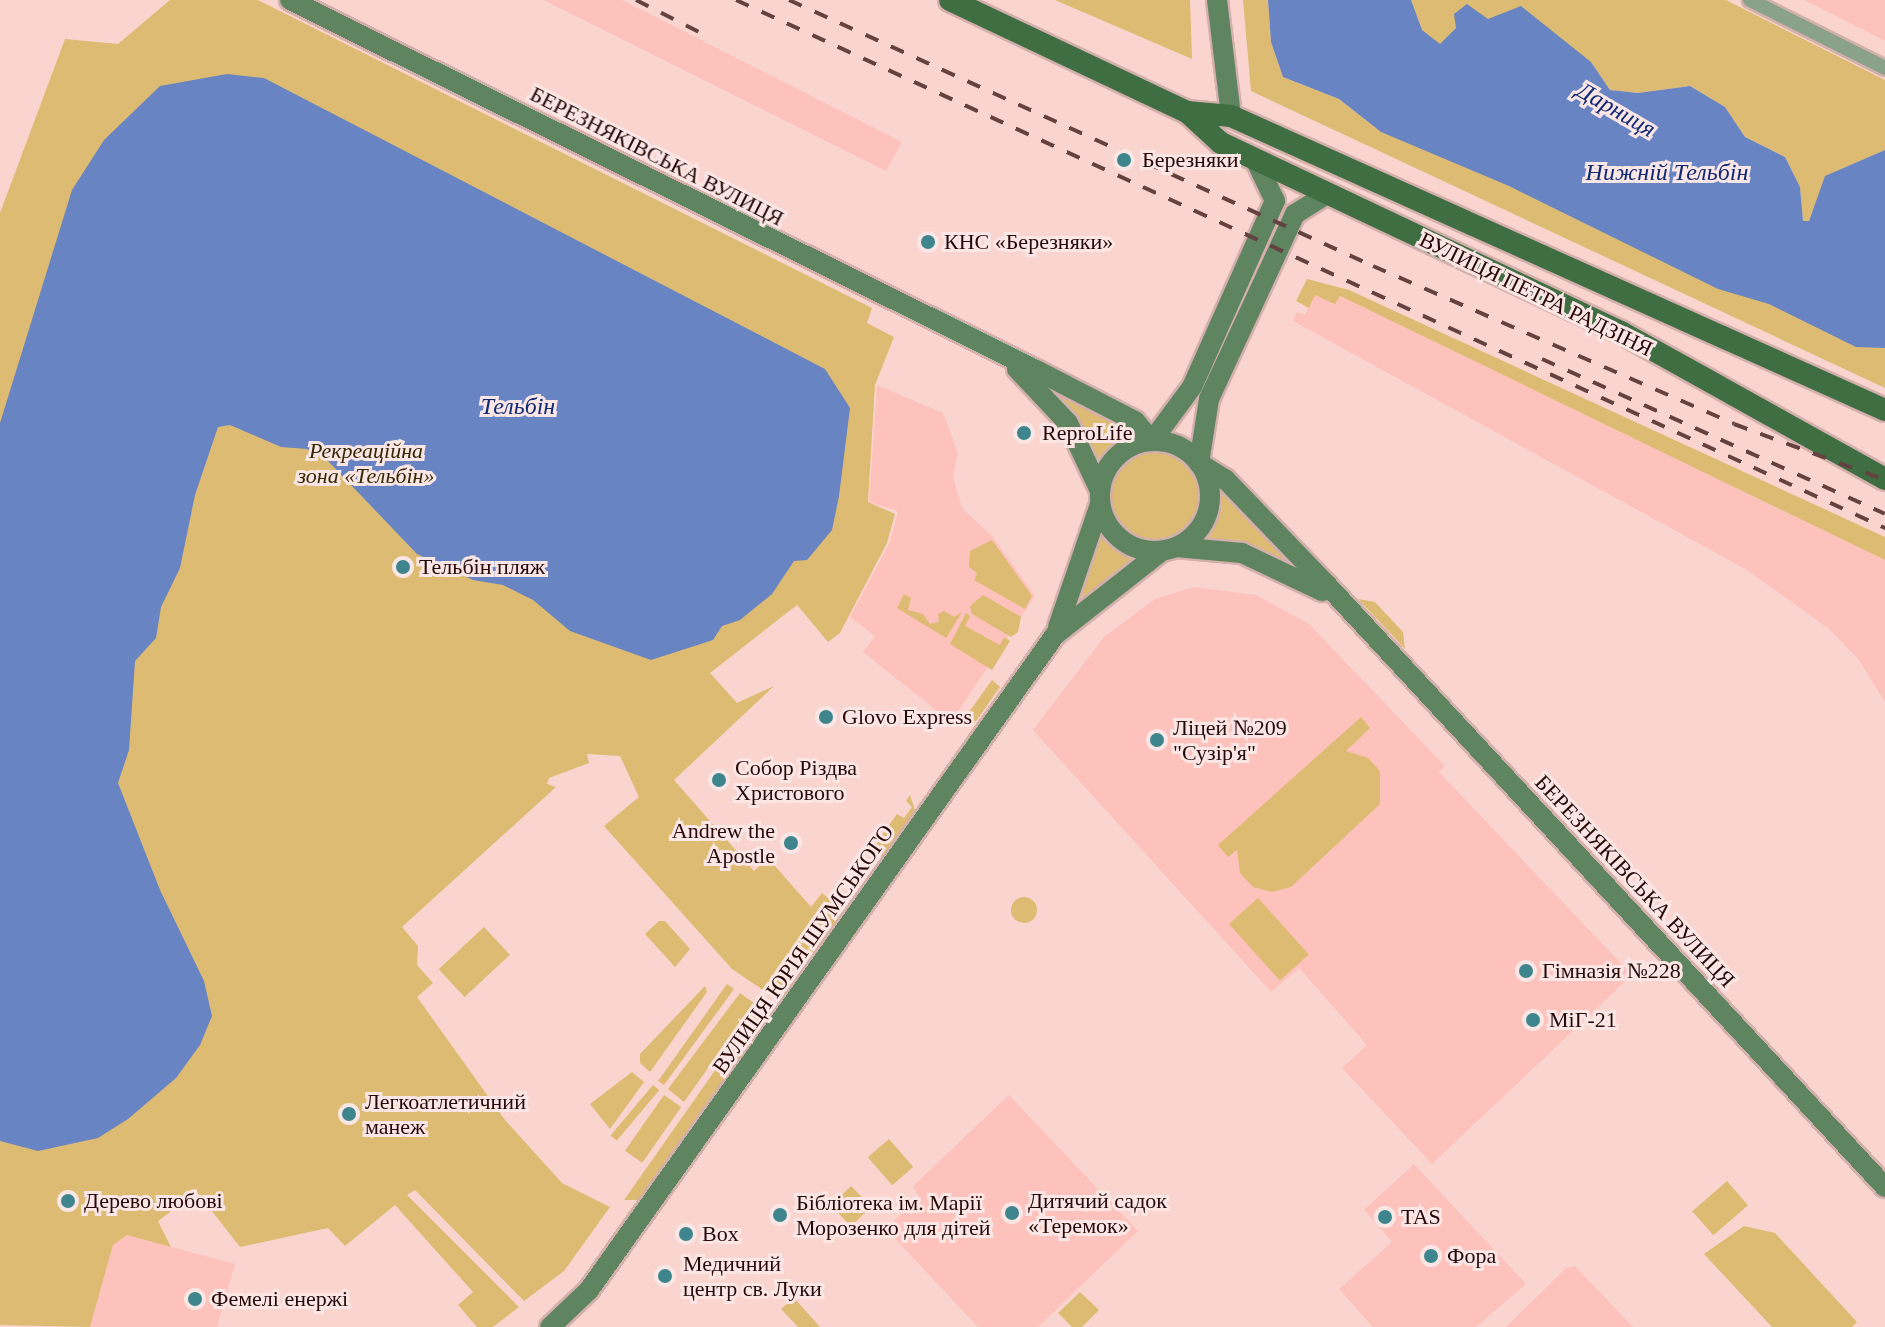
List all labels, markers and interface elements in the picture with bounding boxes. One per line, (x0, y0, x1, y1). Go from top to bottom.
water label: Дарниця (1571, 76, 1661, 144)
street label: БЕРЕЗНЯКІВСЬКА ВУЛИЦЯ (526, 80, 788, 232)
place label: Березняки (1142, 147, 1238, 173)
marker: Березняки (1113, 149, 1135, 171)
water label: Нижній Тельбін (1586, 159, 1748, 187)
street label: ВУЛИЦЯ ПЕТРА РАДЗІНЯ (1415, 226, 1657, 362)
place label: КНС «Березняки» (944, 229, 1113, 255)
marker: КНС «Березняки» (919, 233, 937, 251)
water label: Тельбін (481, 393, 555, 421)
place label: ReproLife (1042, 420, 1132, 446)
marker: ReproLife (1013, 422, 1035, 444)
park label: Рекреаційна зона «Тельбін» (297, 437, 435, 488)
place label: Тельбін пляж (419, 554, 545, 580)
marker: Тельбін пляж (394, 558, 412, 576)
place label: Glovo Express (842, 704, 972, 730)
marker: Glovo Express (817, 708, 835, 726)
place label: Ліцей №209 "Сузір'я" (1173, 714, 1287, 766)
marker: Ліцей №209 "Сузір'я" (1148, 731, 1166, 749)
place label: Собор Різдва Христового (735, 754, 857, 806)
street label: БЕРЕЗНЯКІВСЬКА ВУЛИЦЯ (1530, 769, 1740, 993)
marker: Собор Різдва Христового (710, 771, 728, 789)
place label: Andrew the Apostle (672, 817, 775, 868)
street label: ВУЛИЦЯ ЮРІЯ ШУМСЬКОГО (707, 819, 899, 1079)
marker: Andrew the Apostle (782, 834, 800, 852)
place label: Гімназія №228 (1542, 958, 1681, 984)
marker: Гімназія №228 (1517, 962, 1535, 980)
place label: МіГ-21 (1549, 1007, 1617, 1033)
marker: МіГ-21 (1524, 1011, 1542, 1029)
place label: Легкоатлетичний манеж (365, 1088, 526, 1140)
marker: Легкоатлетичний манеж (340, 1105, 358, 1123)
place label: Дитячий садок «Теремок» (1028, 1187, 1167, 1238)
place label: Дерево любові (84, 1188, 223, 1214)
place label: Бібліотека ім. Марії Морозенко для дітей (796, 1189, 991, 1240)
marker: Дерево любові (59, 1192, 77, 1210)
marker: Дитячий садок «Теремок» (1003, 1204, 1021, 1222)
place label: TAS (1401, 1204, 1441, 1230)
marker: Бібліотека ім. Марії Морозенко для дітей (771, 1206, 789, 1224)
marker: TAS (1376, 1208, 1394, 1226)
place label: Box (702, 1221, 739, 1247)
marker: Box (677, 1225, 695, 1243)
place label: Фора (1447, 1243, 1496, 1269)
marker: Фора (1422, 1247, 1440, 1265)
place label: Медичний центр св. Луки (683, 1250, 822, 1302)
marker: Медичний центр св. Луки (654, 1265, 676, 1287)
place label: Фемелі енержі (211, 1286, 348, 1312)
marker: Фемелі енержі (186, 1290, 204, 1308)

